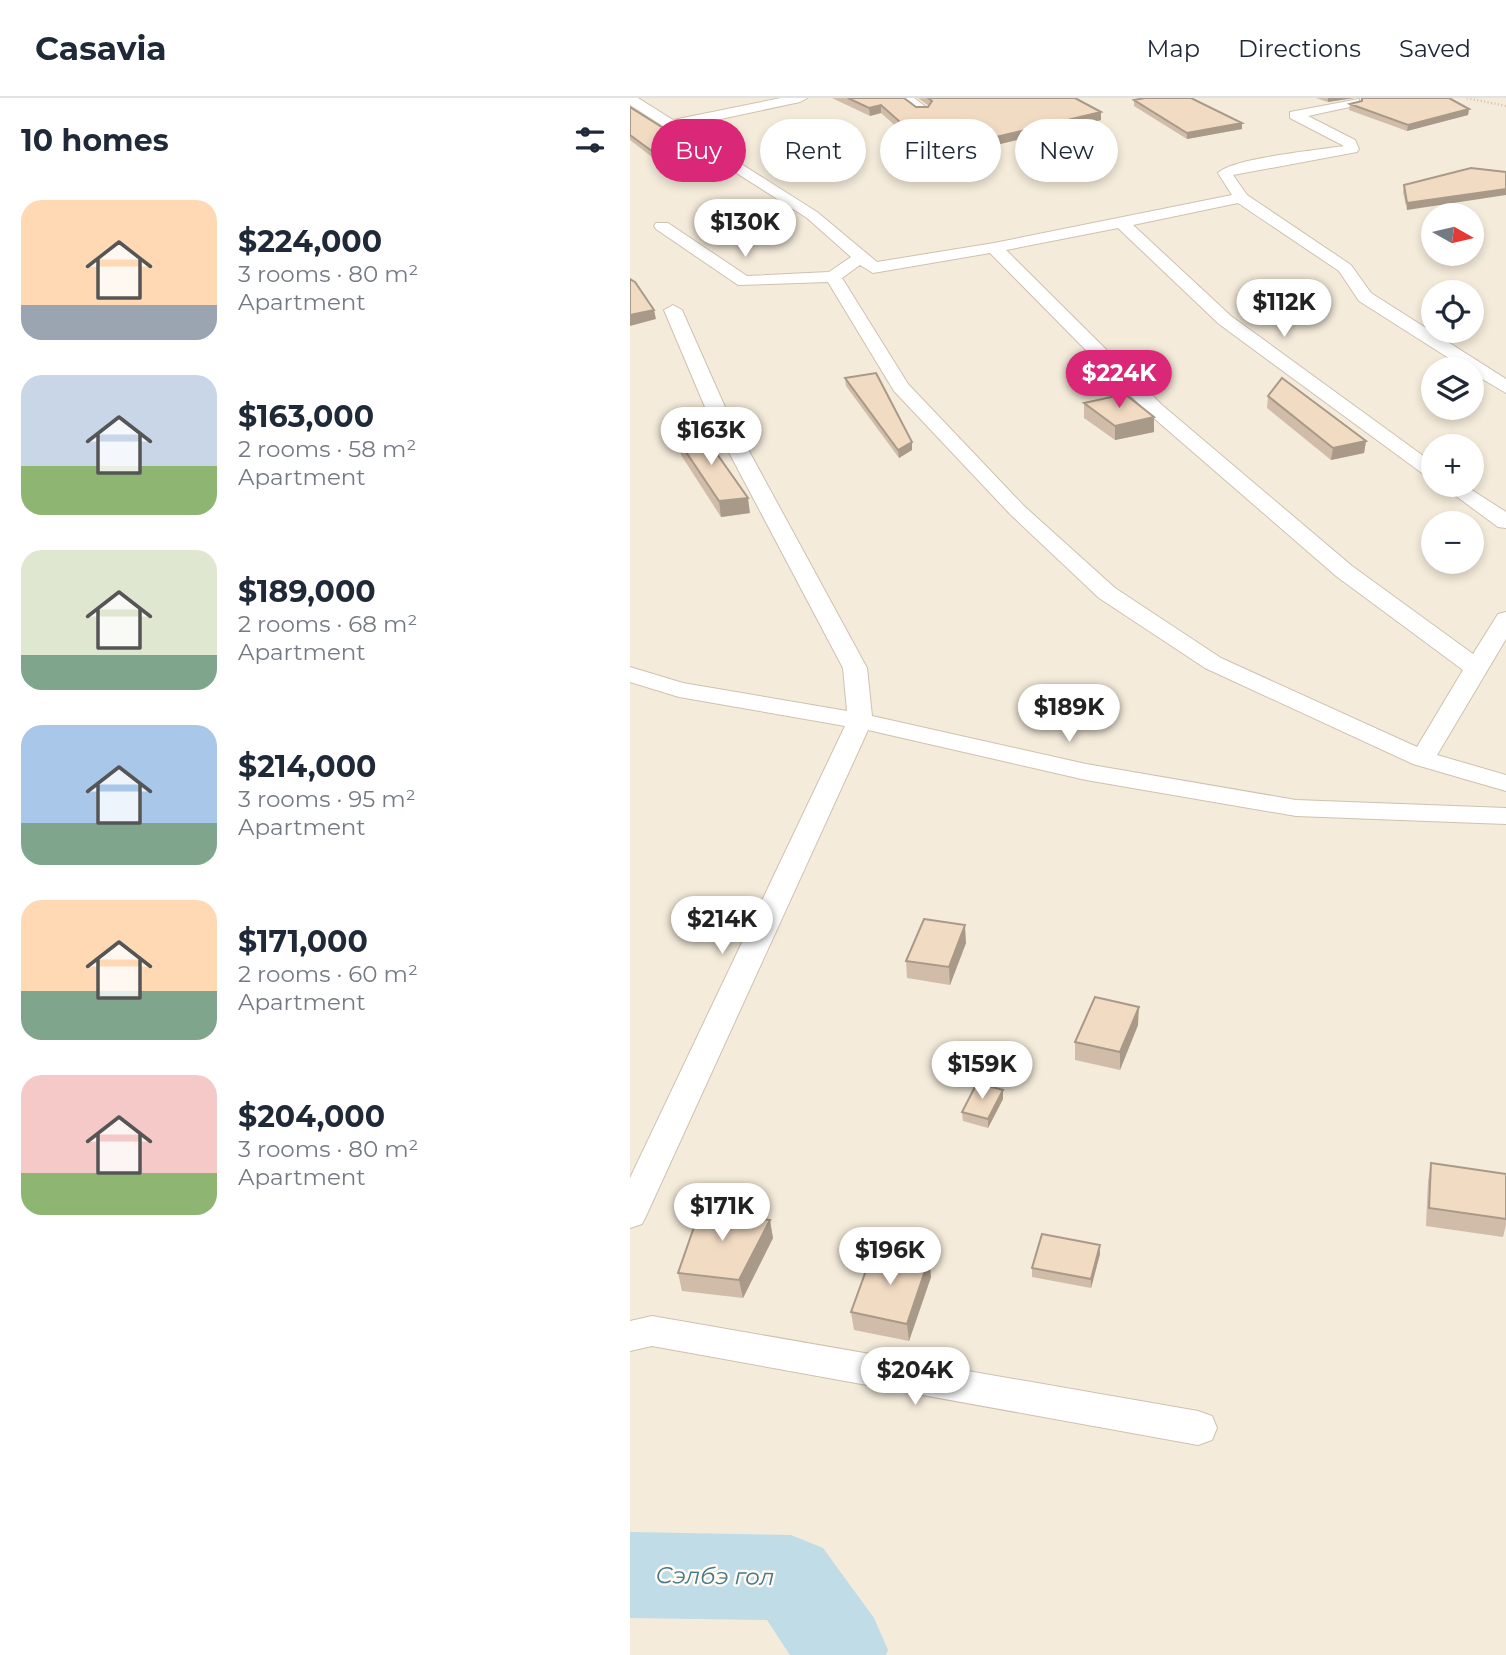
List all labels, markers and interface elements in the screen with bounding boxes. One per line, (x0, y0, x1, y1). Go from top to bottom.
text: Casavia (35, 28, 167, 68)
text: Map (1147, 34, 1200, 63)
text: Directions (1238, 34, 1361, 63)
text: Saved (1399, 34, 1471, 63)
chip: Buy (651, 119, 746, 182)
chip: Rent (760, 119, 866, 182)
chip: Filters (880, 119, 1001, 182)
chip: New (1015, 119, 1118, 182)
icon: filters (571, 121, 609, 159)
text: 10 homes (21, 122, 169, 159)
pin: $130K (696, 200, 794, 259)
north arrow (1421, 203, 1484, 266)
map controls (1421, 203, 1484, 574)
text: $130K (710, 208, 780, 236)
text: $224,000 (238, 223, 382, 260)
icon: home (77, 228, 161, 312)
text: 3 rooms · 80 m² (238, 260, 418, 288)
pin: $112K (1235, 280, 1333, 339)
button: locate (1421, 280, 1484, 343)
text: Apartment (238, 288, 366, 316)
text: $112K (1252, 288, 1316, 316)
pin: $224K (1070, 350, 1168, 410)
button: layers (1421, 357, 1484, 420)
text: $224K (1082, 359, 1156, 387)
text: $163,000 (238, 398, 374, 435)
icon: home (77, 403, 161, 487)
pin: $163K (662, 408, 760, 467)
text: $163K (677, 416, 745, 444)
button: + (1421, 434, 1484, 497)
text: 2 rooms · 58 m² (238, 435, 416, 463)
text: Apartment (238, 463, 366, 491)
button: − (1421, 511, 1484, 574)
text: $189,000 (238, 573, 376, 610)
icon: home (77, 578, 161, 662)
text: 2 rooms · 68 m² (238, 610, 417, 638)
text: Apartment (238, 638, 366, 666)
pin: $189K (1020, 684, 1118, 744)
text: $189K (1034, 693, 1104, 721)
text: $214,000 (238, 748, 376, 785)
icon: home (77, 753, 161, 837)
text: 3 rooms · 95 m² (238, 785, 416, 813)
text: Apartment (238, 813, 366, 841)
pin: $214K (673, 896, 771, 956)
text: $214K (687, 905, 757, 933)
text: $171,000 (238, 923, 368, 960)
icon: home (77, 928, 161, 1012)
text: 2 rooms · 60 m² (238, 960, 418, 988)
text: Apartment (238, 988, 366, 1016)
pin: $159K (933, 1042, 1031, 1101)
text: $159K (948, 1050, 1016, 1078)
text: $204,000 (238, 1098, 385, 1135)
icon: home (77, 1103, 161, 1187)
text: 3 rooms · 80 m² (238, 1135, 418, 1163)
text: Apartment (238, 1163, 366, 1191)
pin: $171K (673, 1184, 771, 1243)
text: $171K (690, 1192, 754, 1220)
pin: $196K (841, 1228, 939, 1287)
text: $196K (855, 1236, 925, 1264)
pin: $204K (866, 1348, 964, 1407)
text: $204K (877, 1356, 953, 1384)
water label: Сэлбэ гол (655, 1561, 775, 1591)

